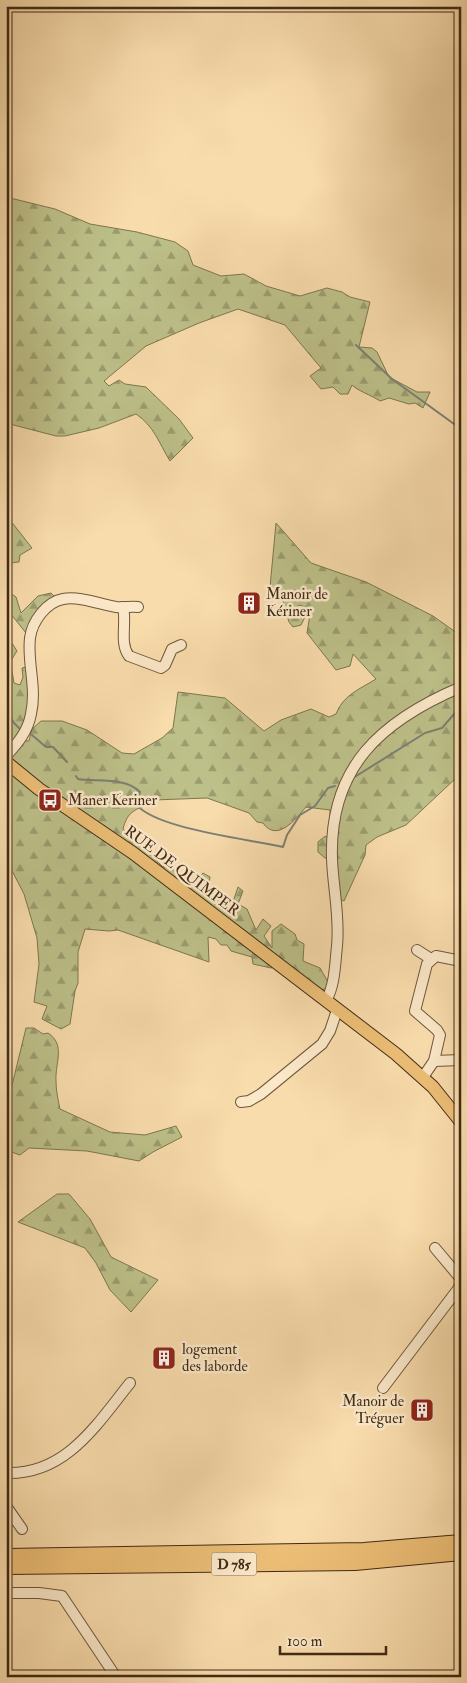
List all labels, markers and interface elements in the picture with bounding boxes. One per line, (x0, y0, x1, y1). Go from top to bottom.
place label: Manoir de Kériner (266, 585, 328, 621)
building icon: Manoir de Kériner (236, 590, 262, 616)
bus stop icon: Maner Keriner (37, 787, 63, 813)
place label: Maner Keriner (68, 791, 157, 810)
street label: RUE DE QUIMPER (121, 822, 244, 921)
place label: logement des laborde (182, 1340, 248, 1376)
building icon: logement des laborde (151, 1345, 177, 1371)
place label: Manoir de Tréguer (342, 1392, 404, 1428)
building icon: Manoir de Tréguer (409, 1397, 435, 1423)
road number: D 785 (212, 1552, 256, 1576)
scale bar (280, 1623, 386, 1655)
text: 100 m (287, 1632, 323, 1651)

